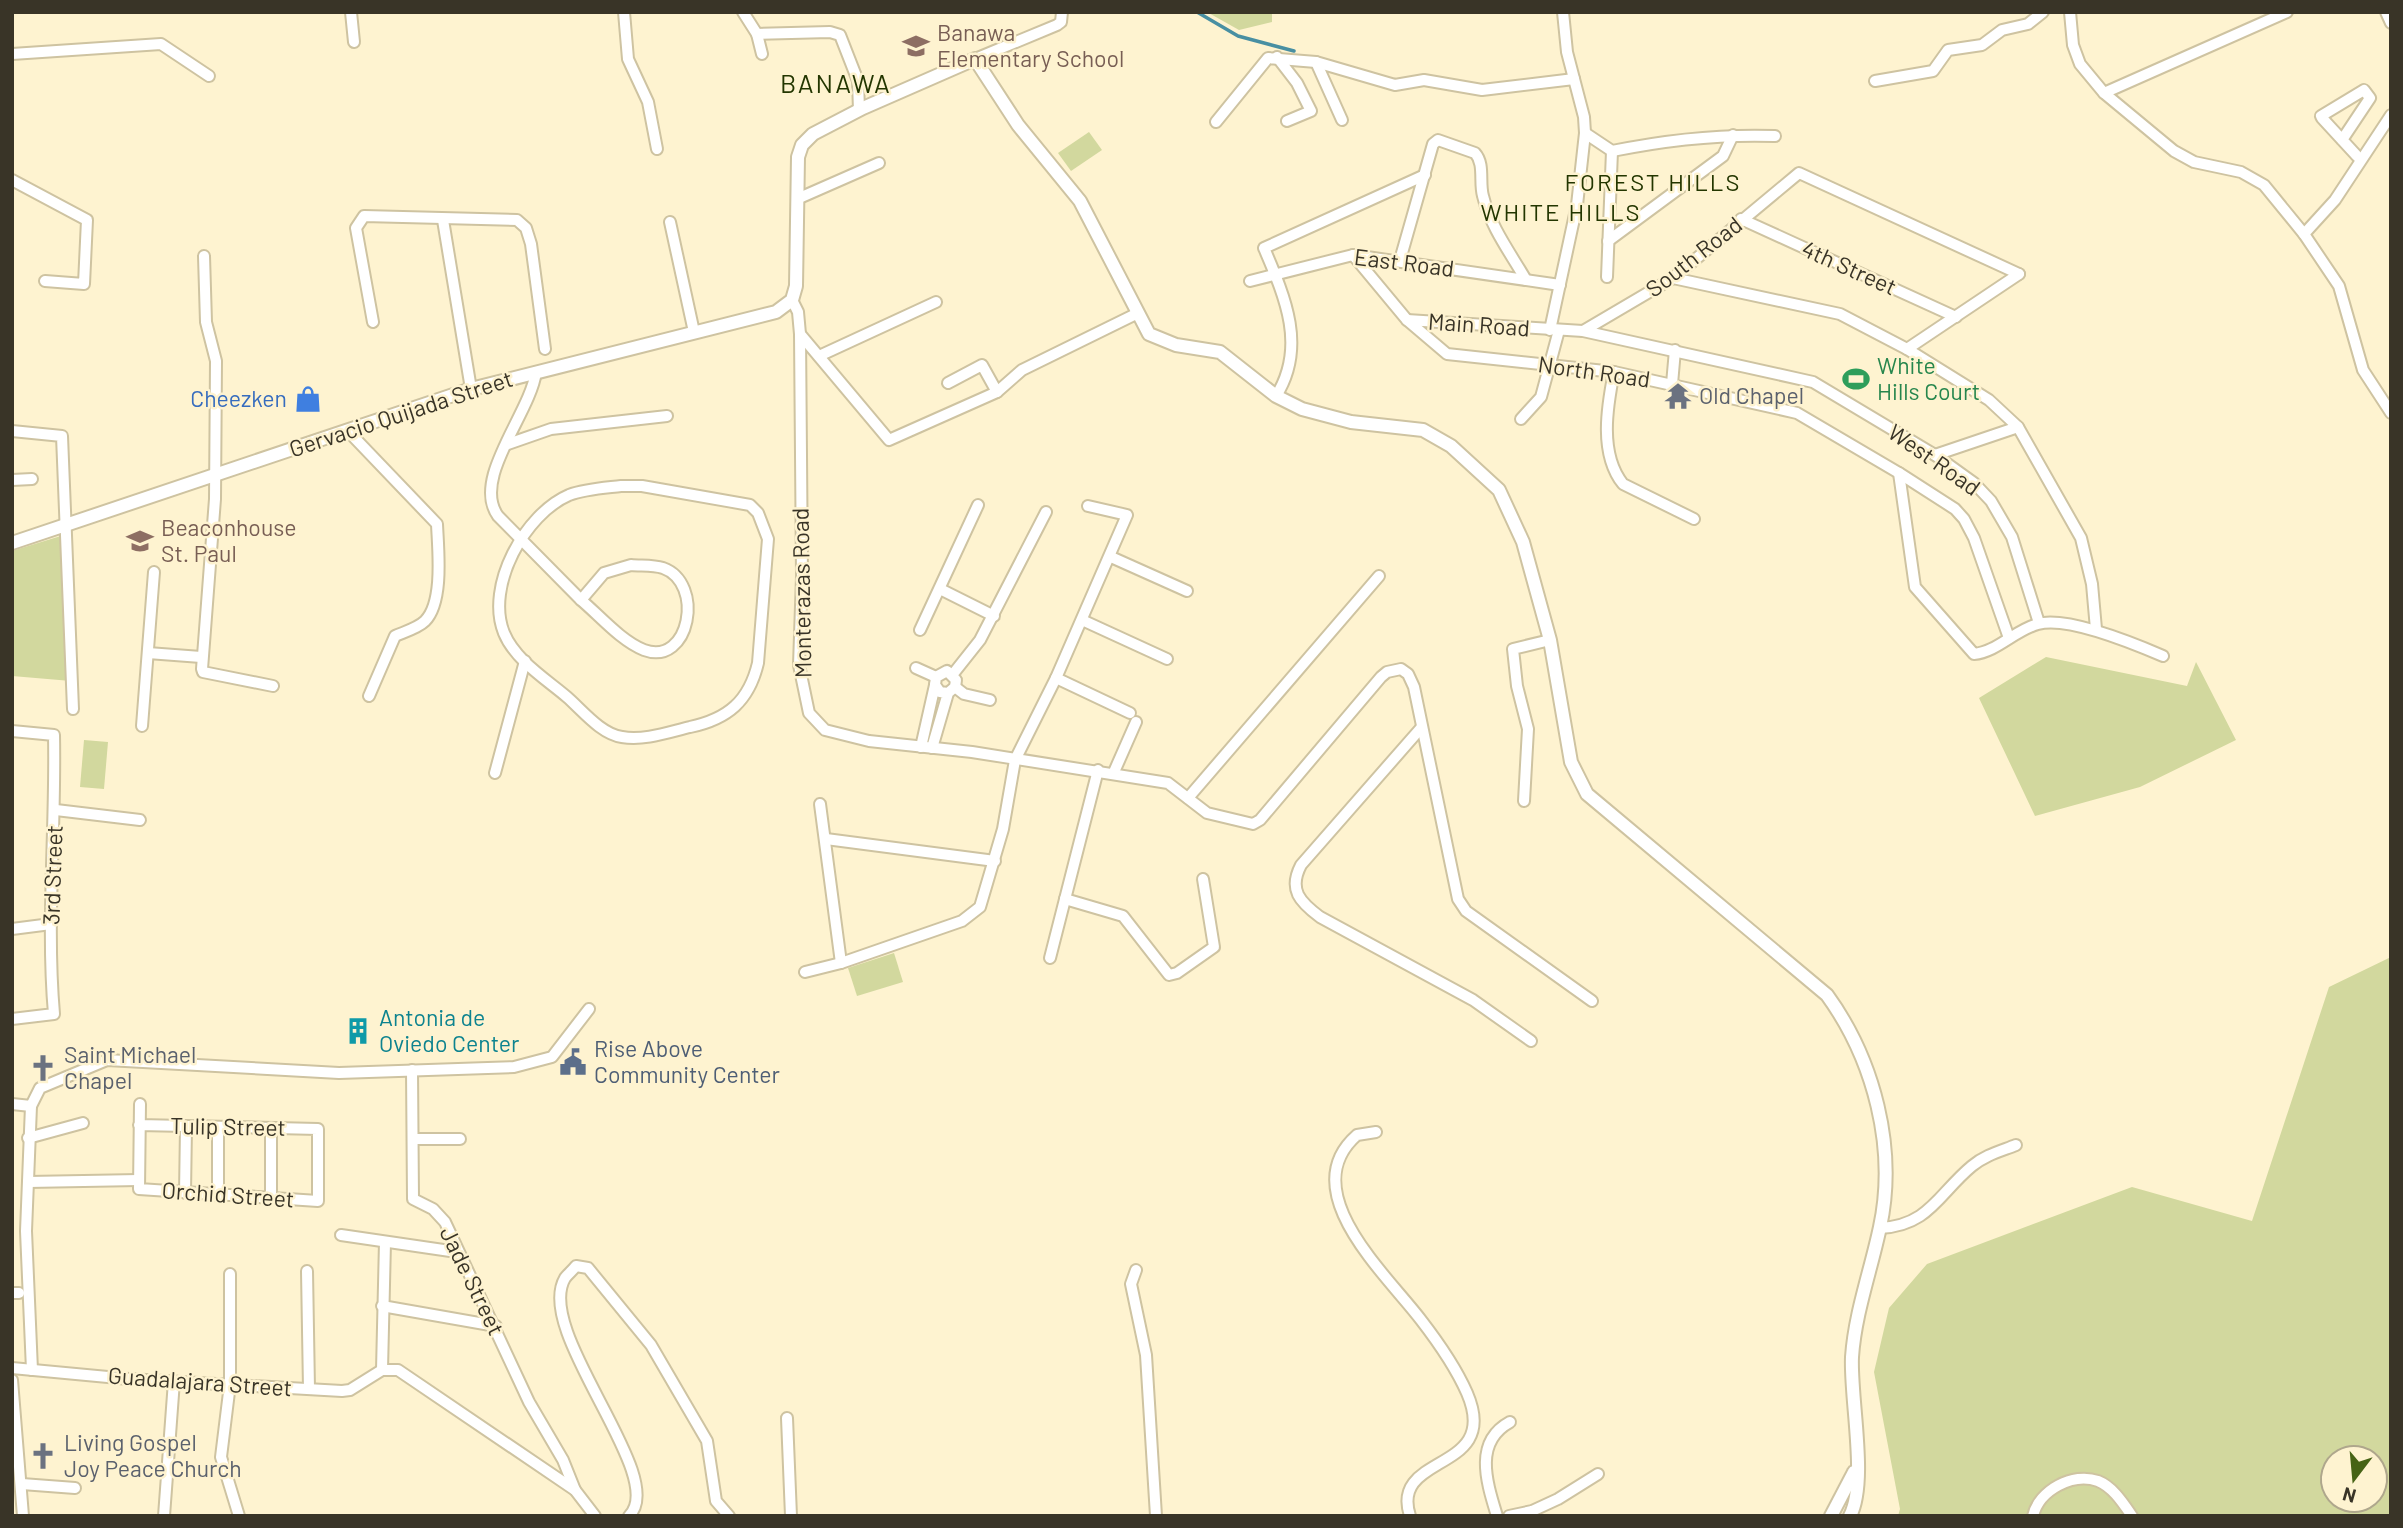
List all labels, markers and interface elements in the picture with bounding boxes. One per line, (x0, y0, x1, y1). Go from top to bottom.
place label: Banawa Elementary School (937, 18, 1124, 72)
school or university icon: Banawa Elementary School (901, 31, 931, 61)
district label: BANAWA (780, 67, 892, 98)
district label: FOREST HILLS (1565, 167, 1741, 196)
district label: WHITE HILLS (1480, 197, 1642, 226)
street label: South Road (1640, 210, 1747, 303)
street label: 4th Street (1798, 234, 1901, 300)
street label: East Road (1353, 242, 1456, 282)
street label: Main Road (1427, 306, 1531, 342)
street label: North Road (1536, 349, 1652, 393)
place label: White Hills Court (1877, 351, 1980, 405)
street label: Gervacio Quijada Street (285, 364, 516, 462)
sports icon: White Hills Court (1841, 364, 1871, 394)
temple icon: Old Chapel (1663, 381, 1693, 411)
place label: Old Chapel (1699, 381, 1804, 409)
place label: Cheezken (190, 384, 287, 412)
shop icon: Cheezken (293, 384, 323, 414)
street label: West Road (1883, 417, 1986, 501)
street label: Monterazas Road (786, 508, 816, 678)
place label: Beaconhouse St. Paul (161, 513, 297, 567)
school or university icon: Beaconhouse St. Paul (125, 526, 155, 556)
street label: 3rd Street (36, 824, 68, 925)
place label: Antonia de Oviedo Center (379, 1003, 520, 1057)
building icon: Antonia de Oviedo Center (343, 1016, 373, 1046)
place label: Rise Above Community Center (594, 1034, 781, 1088)
place label: Saint Michael Chapel (64, 1040, 196, 1094)
public building icon: Rise Above Community Center (558, 1047, 588, 1077)
church icon: Saint Michael Chapel (28, 1053, 58, 1083)
street label: Tulip Street (170, 1111, 286, 1141)
street label: Orchid Street (161, 1175, 295, 1213)
street label: Jade Street (435, 1222, 511, 1339)
street label: Guadalajara Street (107, 1361, 293, 1401)
place label: Living Gospel Joy Peace Church (64, 1428, 242, 1482)
church icon: Living Gospel Joy Peace Church (28, 1441, 58, 1471)
north arrow (2319, 1444, 2389, 1514)
text: N (2340, 1483, 2358, 1509)

